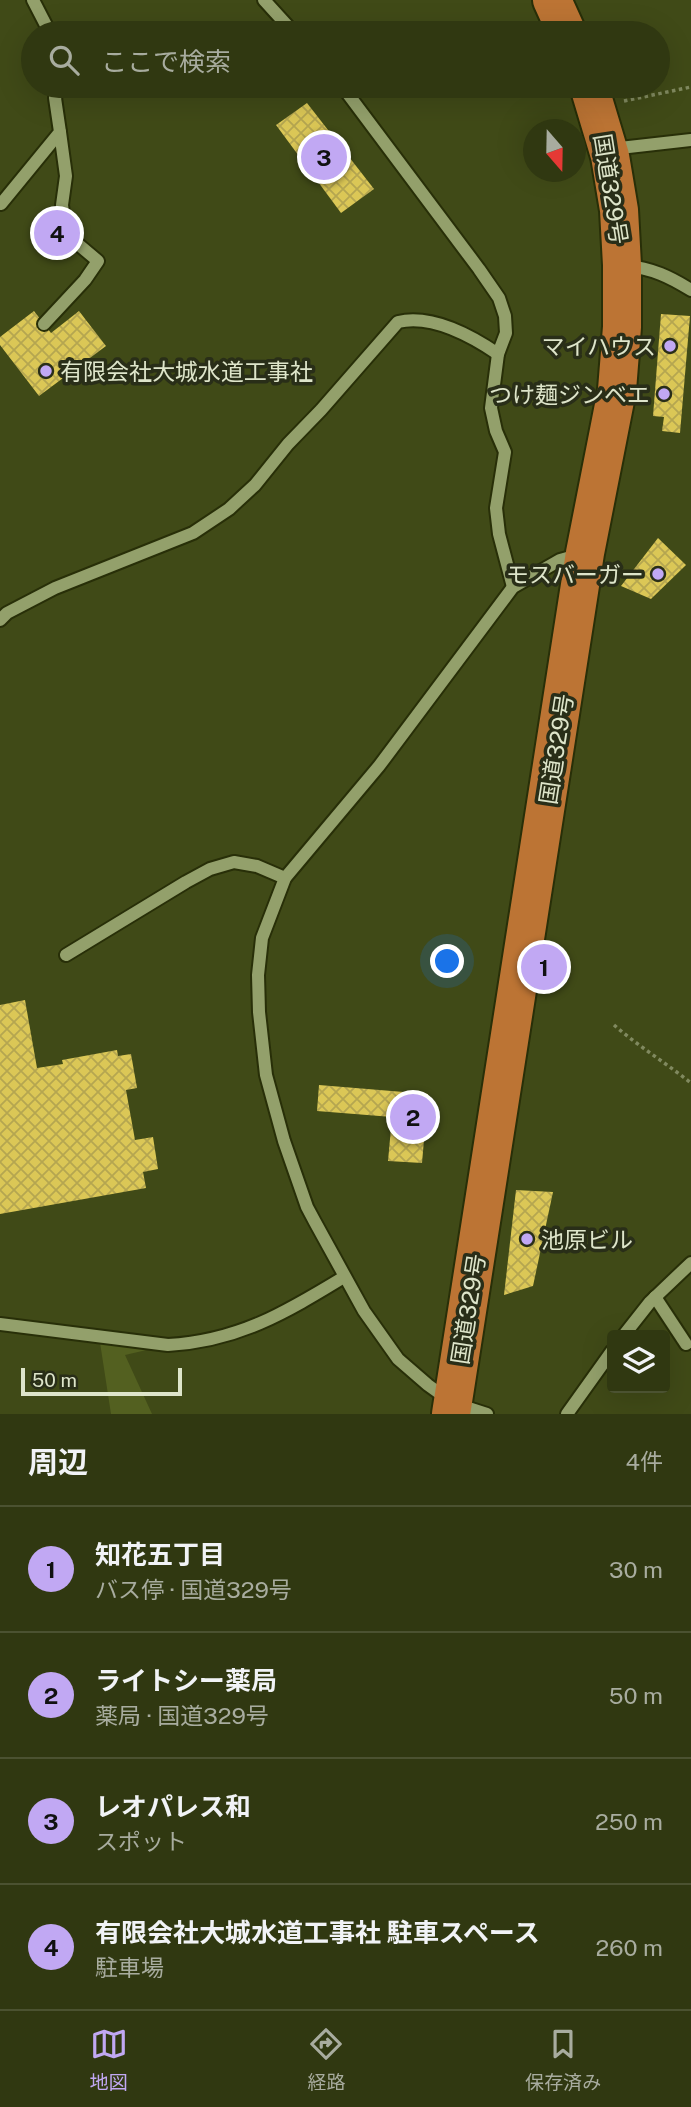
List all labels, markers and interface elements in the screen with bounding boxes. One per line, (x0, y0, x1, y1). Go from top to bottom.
search box (21, 21, 670, 98)
icon: search (45, 41, 83, 79)
text: ここで検索 (101, 46, 231, 77)
north arrow (523, 119, 586, 182)
pin: 3 (301, 131, 347, 183)
street label: 国道329号 (589, 132, 633, 246)
pin: 4 (34, 207, 80, 259)
place label: マイハウス (541, 333, 656, 360)
marker: マイハウス (662, 338, 678, 354)
place label: 有限会社大城水道工事社 (60, 358, 313, 385)
marker: 有限会社大城水道工事社 (38, 363, 54, 379)
place label: つけ麺ジンベエ (489, 381, 650, 408)
marker: つけ麺ジンベエ (656, 386, 672, 402)
place label: モスバーガー (506, 561, 644, 588)
marker: モスバーガー (650, 566, 666, 582)
street label: 国道329号 (534, 692, 578, 806)
pin: 1 (521, 941, 567, 993)
your location (430, 944, 464, 978)
pin: 2 (390, 1091, 436, 1143)
place label: 池原ビル (541, 1226, 633, 1253)
marker: 池原ビル (519, 1231, 535, 1247)
street label: 国道329号 (446, 1252, 490, 1366)
map controls (607, 1330, 670, 1393)
button: layers (607, 1330, 670, 1393)
scale bar (21, 1365, 182, 1397)
text: 50 m (32, 1369, 77, 1391)
text: 周辺 (28, 1444, 88, 1480)
text: 4件 (626, 1448, 663, 1475)
text: 知花五丁目 (95, 1539, 225, 1570)
text: 1 (46, 1556, 56, 1583)
text: 30 m (609, 1556, 663, 1583)
text: バス停 · 国道329号 (95, 1576, 292, 1603)
text: ライトシー薬局 (95, 1665, 277, 1696)
text: 2 (44, 1682, 58, 1709)
text: 50 m (609, 1682, 663, 1709)
text: 薬局 · 国道329号 (95, 1702, 269, 1729)
text: レオパレス和 (95, 1791, 251, 1822)
text: 3 (43, 1808, 59, 1835)
text: 250 m (595, 1808, 663, 1835)
text: スポット (95, 1828, 187, 1855)
text: 有限会社大城水道工事社 駐車スペース (95, 1917, 540, 1948)
text: 4 (43, 1934, 59, 1961)
text: 260 m (596, 1934, 663, 1961)
text: 駐車場 (95, 1954, 164, 1981)
tab: 地図 (90, 2025, 128, 2094)
tab: 経路 (307, 2025, 345, 2094)
tab: 保存済み (525, 2025, 601, 2094)

